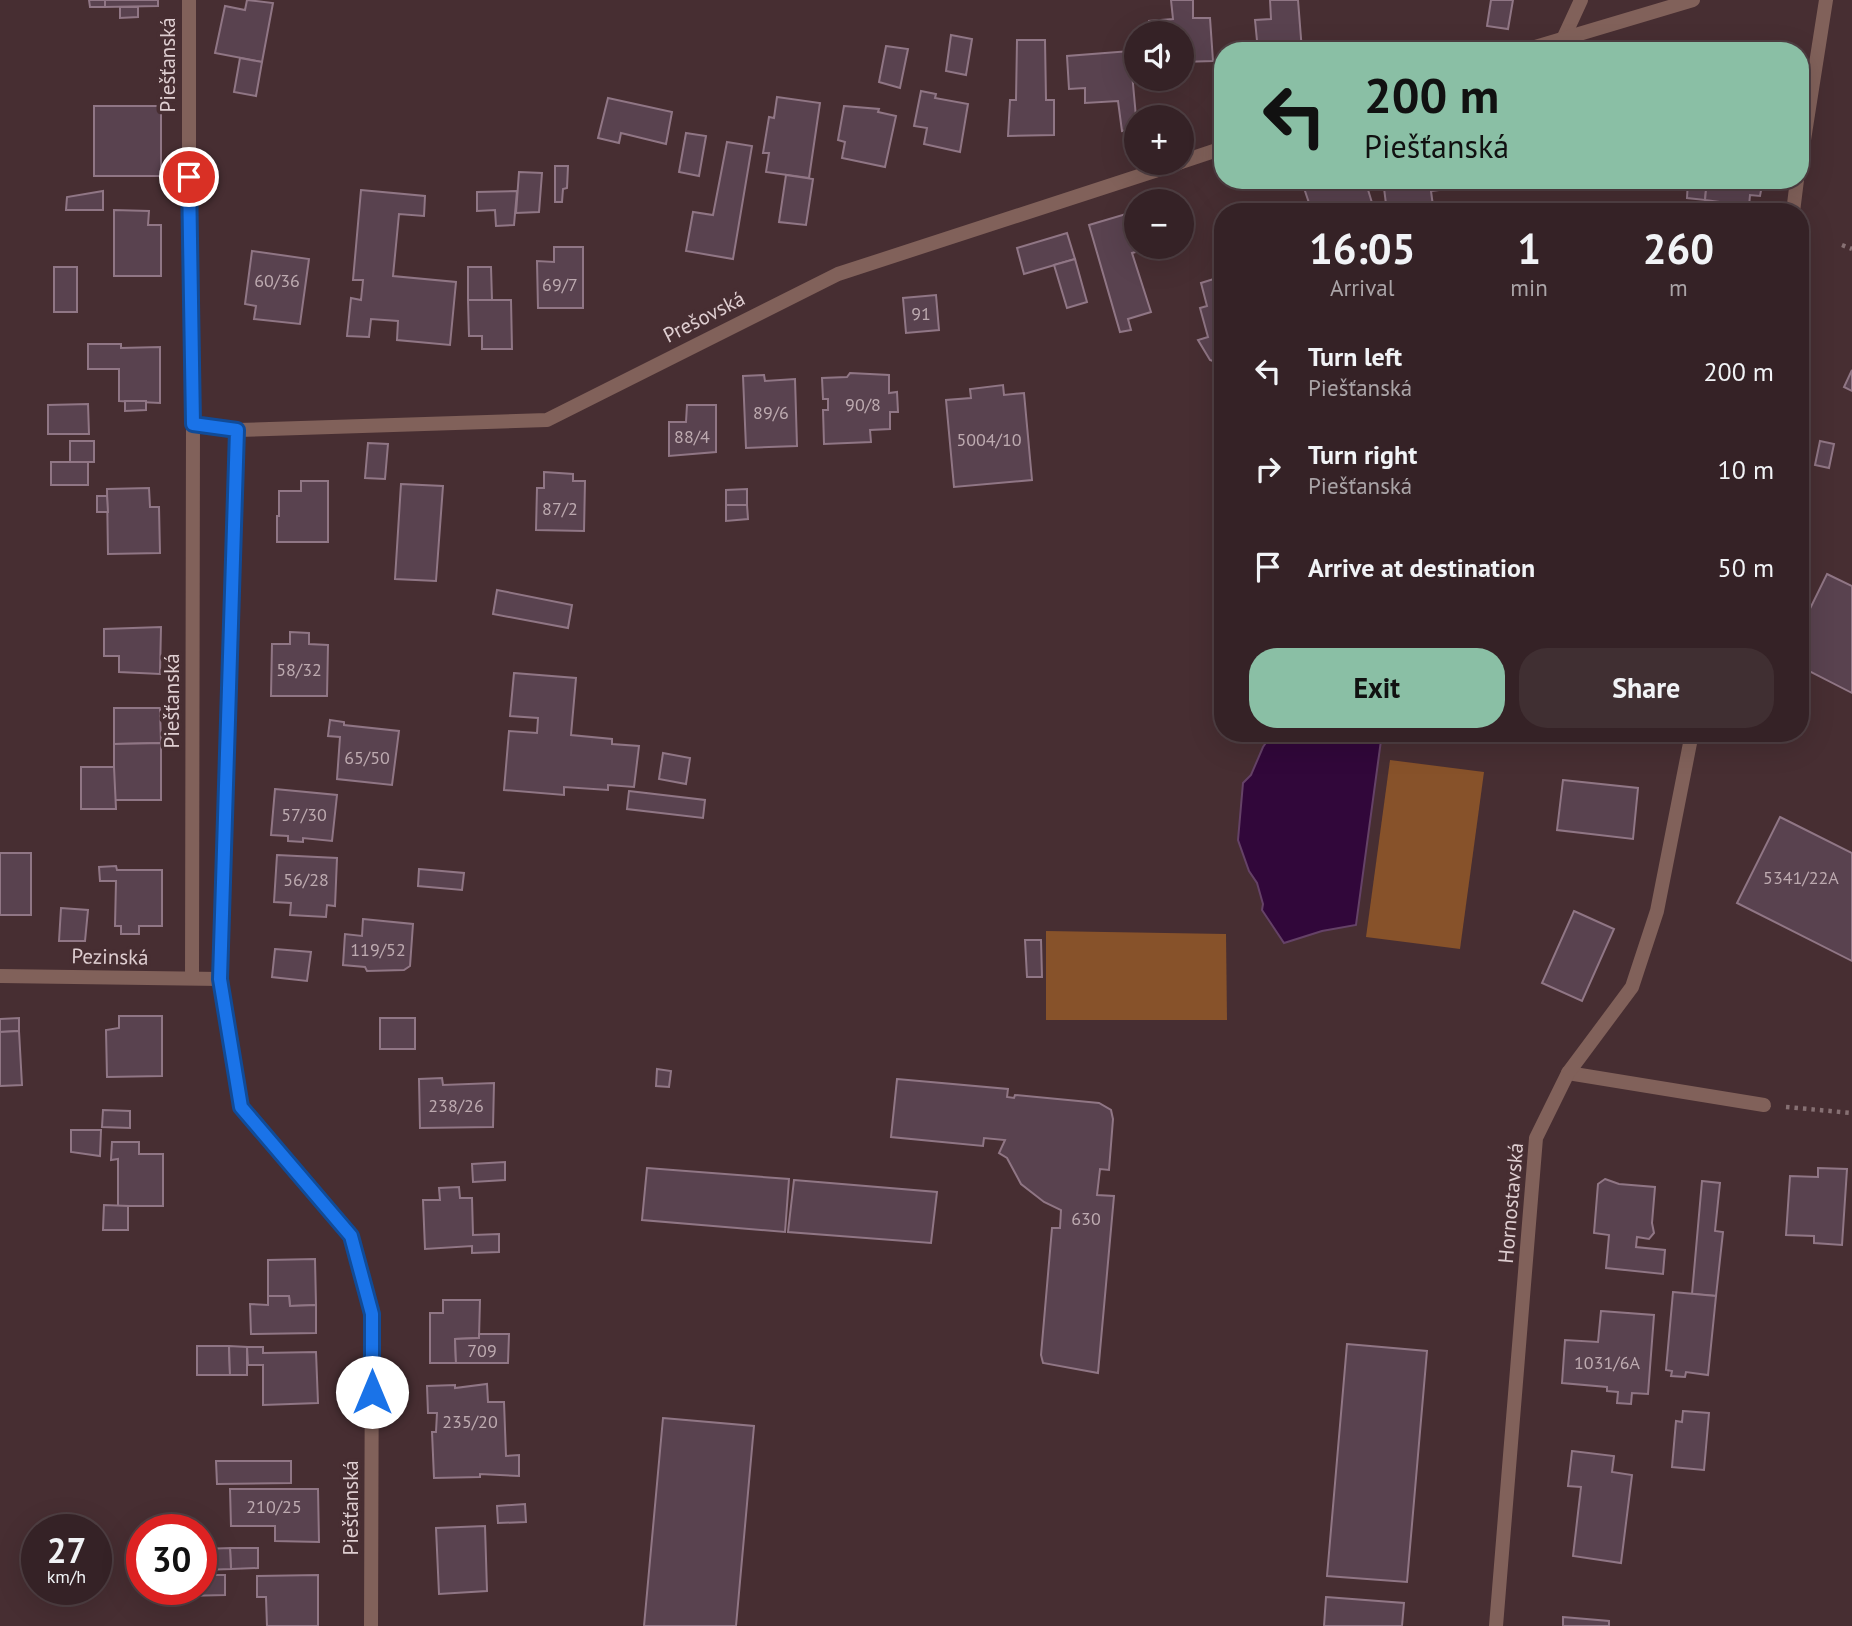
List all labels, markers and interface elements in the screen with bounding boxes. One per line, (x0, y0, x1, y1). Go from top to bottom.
street label: Piešťanská (154, 17, 181, 113)
map controls (1124, 21, 1194, 259)
button: sound (1124, 21, 1194, 91)
text: 200 m (1364, 63, 1499, 127)
icon: left (1249, 70, 1340, 161)
button: + (1124, 105, 1194, 175)
text: Piešťanská (1364, 125, 1509, 167)
pin (159, 147, 219, 207)
icon: arrive (170, 158, 208, 196)
button: − (1124, 189, 1194, 259)
text: 16:05 (1309, 221, 1415, 276)
text: 1 (1517, 221, 1541, 276)
text: 260 (1643, 221, 1714, 276)
house number: 60/36 (254, 269, 300, 292)
house number: 69/7 (542, 273, 578, 296)
text: Arrival (1330, 273, 1394, 302)
text: min (1510, 273, 1548, 302)
text: m (1669, 273, 1688, 302)
street label: Prešovská (658, 285, 749, 349)
house number: 91 (911, 302, 931, 325)
text: Turn left (1308, 340, 1402, 373)
icon: left (1249, 352, 1287, 390)
text: 200 m (1703, 355, 1774, 388)
text: Piešťanská (1308, 373, 1412, 402)
house number: 90/8 (845, 393, 881, 416)
house number: 89/6 (753, 401, 789, 424)
house number: 88/4 (674, 425, 710, 448)
house number: 5004/10 (956, 428, 1022, 451)
text: Turn right (1308, 438, 1417, 471)
icon: right (1249, 450, 1287, 488)
text: 10 m (1718, 453, 1774, 486)
text: Piešťanská (1308, 471, 1412, 500)
house number: 87/2 (542, 497, 578, 520)
icon: arrive (1249, 548, 1287, 586)
text: Arrive at destination (1308, 551, 1535, 584)
text: 50 m (1718, 551, 1774, 584)
button: Exit (1249, 648, 1505, 728)
button: Share (1519, 648, 1774, 728)
street label: Piešťanská (158, 653, 185, 749)
house number: 58/32 (276, 658, 322, 681)
house number: 65/50 (344, 746, 390, 769)
house number: 57/30 (281, 803, 327, 826)
house number: 5341/22A (1763, 866, 1839, 889)
house number: 56/28 (283, 868, 329, 891)
house number: 119/52 (350, 938, 406, 961)
street label: Pezinská (71, 942, 149, 971)
house number: 238/26 (428, 1094, 484, 1117)
street label: Hornostavská (1492, 1141, 1529, 1264)
house number: 630 (1071, 1207, 1101, 1230)
house number: 709 (467, 1339, 497, 1362)
house number: 1031/6A (1574, 1351, 1640, 1374)
position arrow (335, 1355, 409, 1429)
house number: 235/20 (442, 1410, 498, 1433)
street label: Piešťanská (337, 1460, 364, 1556)
house number: 210/25 (246, 1495, 302, 1518)
speed limit sign: 30 (126, 1514, 217, 1605)
text: 27 (47, 1527, 86, 1573)
text: km/h (47, 1565, 86, 1588)

